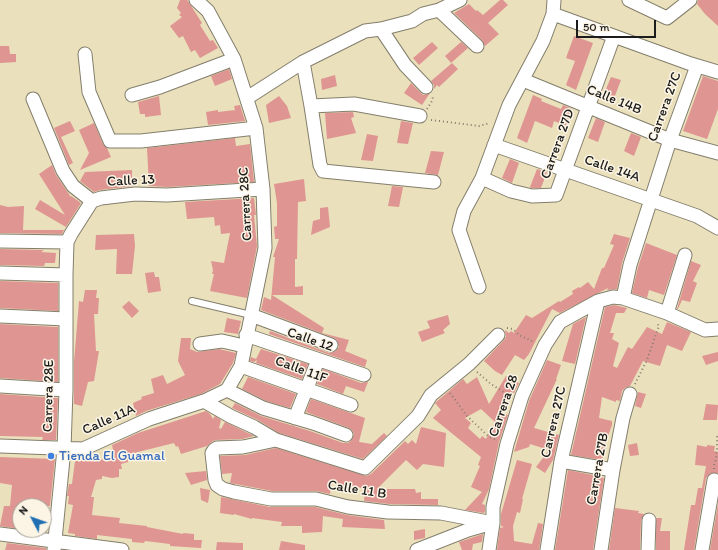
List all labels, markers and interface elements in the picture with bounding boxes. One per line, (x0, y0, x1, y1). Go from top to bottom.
scale bar (578, 12, 658, 38)
text: 50 m (583, 20, 609, 34)
street label: Carrera 27C (645, 70, 685, 144)
street label: Calle 14B (584, 81, 644, 119)
street label: Carrera 27D (538, 107, 578, 181)
street label: Calle 14A (582, 152, 642, 186)
street label: Carrera 28C (236, 167, 256, 241)
street label: Calle 13 (107, 171, 155, 191)
street label: Calle 12 (285, 324, 335, 356)
street label: Calle 11F (273, 353, 329, 387)
street label: Carrera 28E (40, 360, 58, 432)
street label: Carrera 28 (486, 373, 522, 439)
street label: Carrera 27C (538, 385, 570, 459)
street label: Calle 11A (80, 401, 138, 439)
street label: Carrera 27B (583, 432, 613, 506)
place label: Tienda El Guamal (59, 448, 165, 464)
marker: Tienda El Guamal (46, 451, 56, 461)
street label: Calle 11 B (326, 477, 388, 503)
north arrow (12, 498, 52, 538)
text: N (16, 503, 31, 518)

